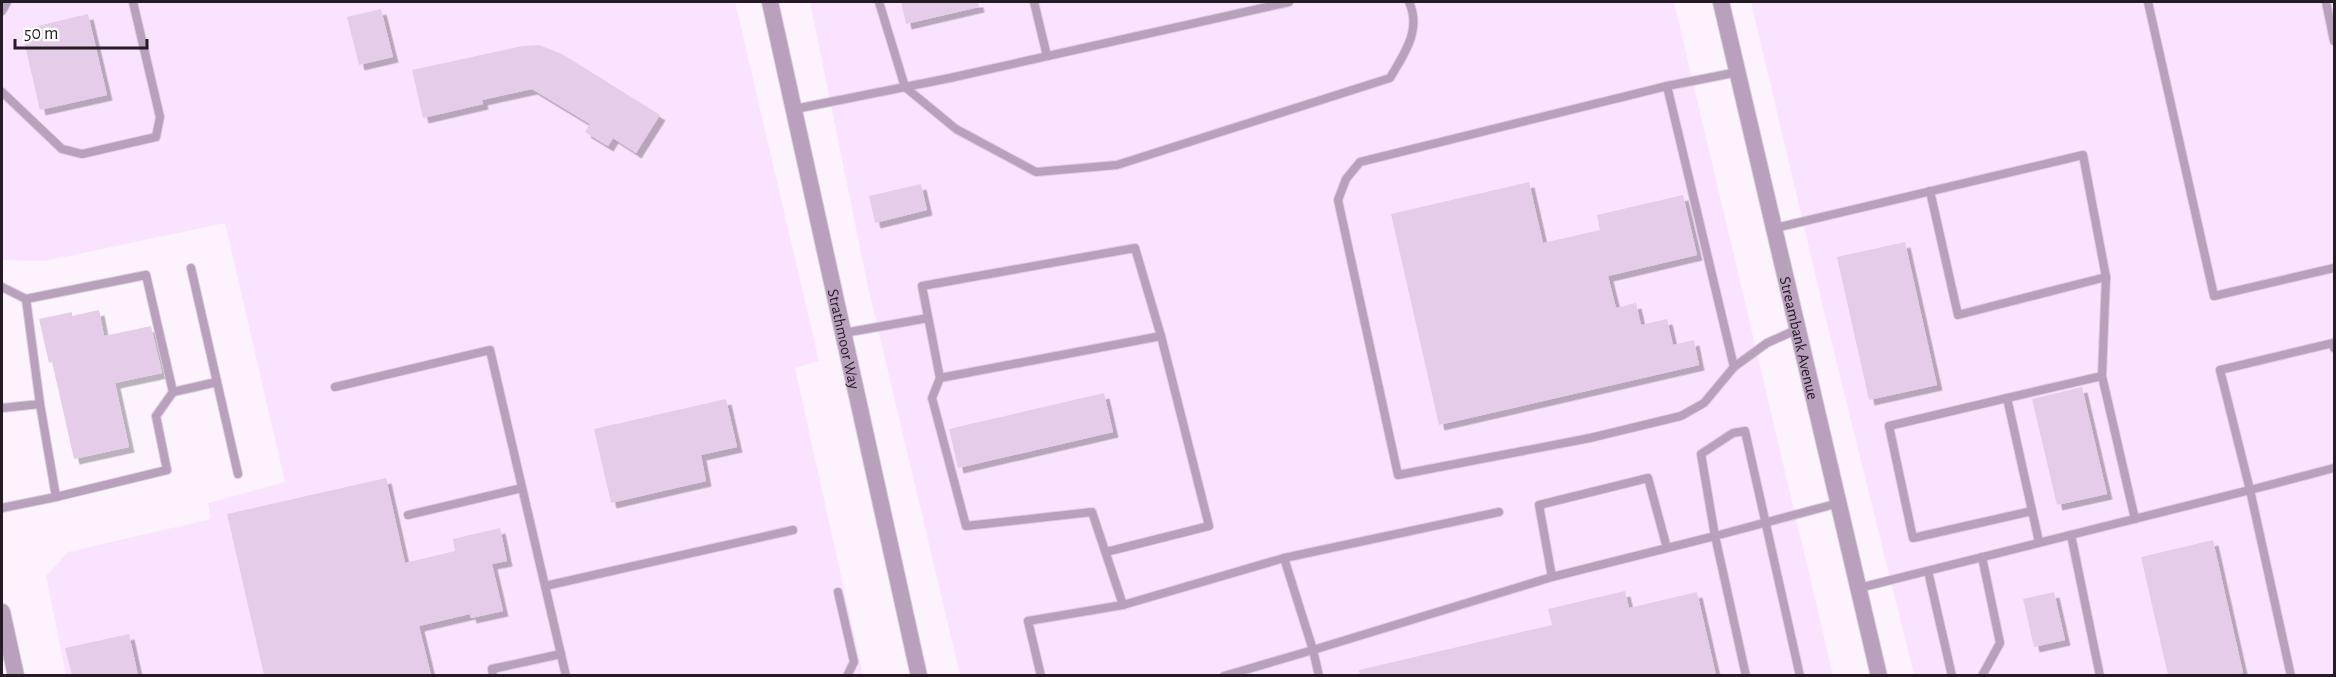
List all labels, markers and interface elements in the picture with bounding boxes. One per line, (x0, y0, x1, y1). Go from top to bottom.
scale bar (15, 12, 147, 50)
text: 50 m (24, 25, 58, 43)
street label: Streambank Avenue (1777, 275, 1821, 401)
street label: Strathmoor Way (825, 288, 862, 391)

